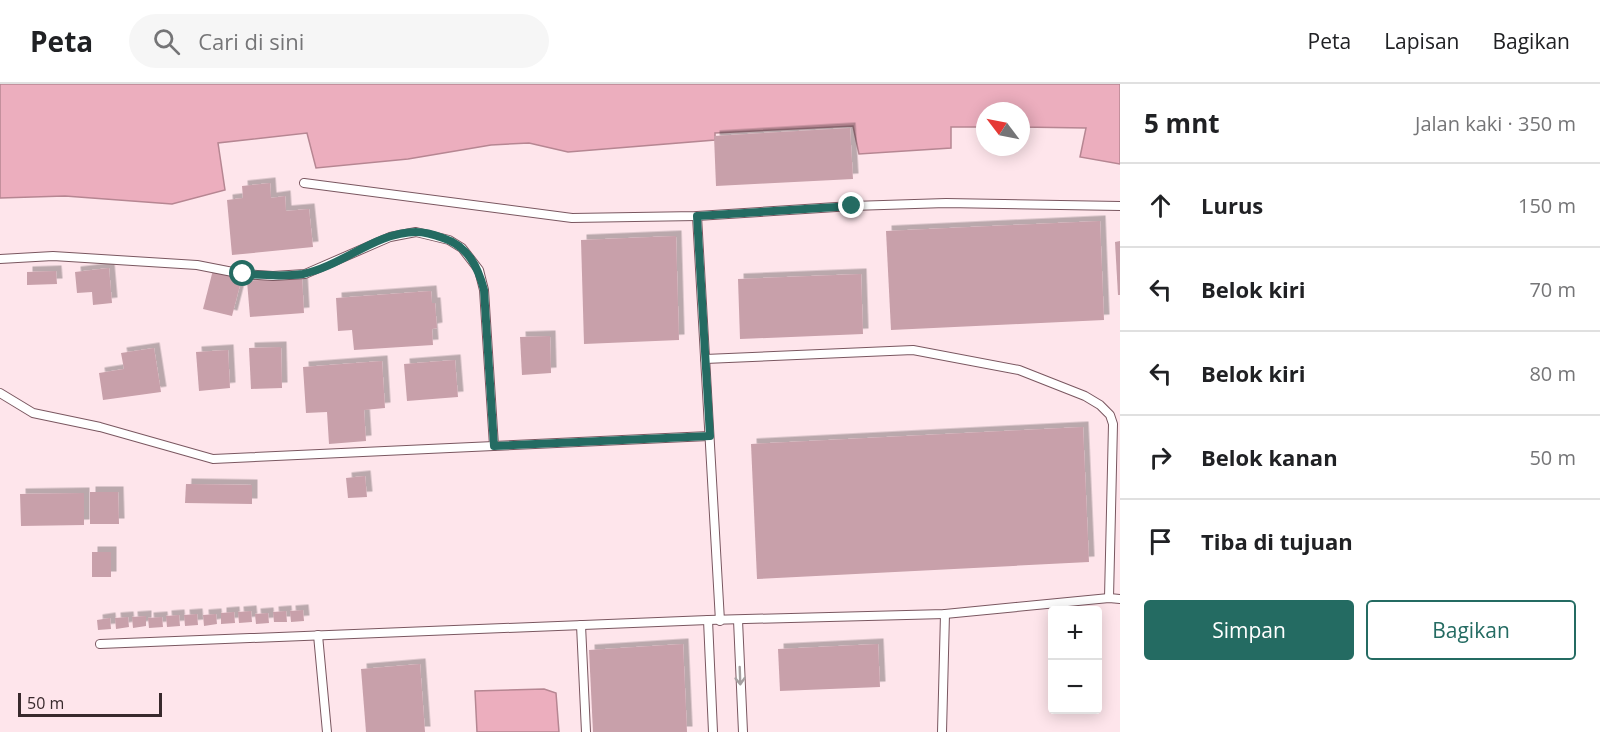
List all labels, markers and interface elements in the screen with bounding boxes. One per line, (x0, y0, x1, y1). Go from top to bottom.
search box (129, 14, 549, 68)
text: Peta (30, 22, 93, 60)
icon: search (150, 25, 183, 58)
text: Cari di sini (198, 26, 304, 56)
text: Peta (1308, 27, 1351, 55)
text: Lapisan (1384, 27, 1459, 55)
text: Bagikan (1492, 27, 1570, 55)
north arrow (976, 102, 1030, 156)
text: 5 mnt (1144, 105, 1220, 141)
text: Jalan kaki · 350 m (1415, 110, 1576, 137)
icon: ahead (1144, 189, 1177, 222)
text: Lurus (1201, 190, 1263, 220)
route end (838, 192, 864, 218)
text: 150 m (1518, 192, 1576, 219)
route start (229, 260, 255, 286)
icon: left (1144, 273, 1177, 306)
text: Belok kiri (1201, 274, 1306, 304)
text: 70 m (1529, 276, 1576, 303)
icon: left (1144, 357, 1177, 390)
text: Belok kiri (1201, 358, 1306, 388)
text: 80 m (1529, 360, 1576, 387)
icon: right (1144, 441, 1177, 474)
text: Belok kanan (1201, 442, 1338, 472)
text: 50 m (1529, 444, 1576, 471)
icon: arrive (1144, 525, 1177, 558)
text: Tiba di tujuan (1201, 526, 1353, 556)
button: Simpan (1144, 600, 1354, 660)
button: Bagikan (1366, 600, 1576, 660)
map controls (1048, 606, 1102, 714)
button: + (1048, 606, 1102, 660)
button: − (1048, 660, 1102, 714)
one-way arrow (735, 665, 746, 685)
scale bar (18, 690, 162, 718)
text: 50 m (27, 692, 64, 714)

